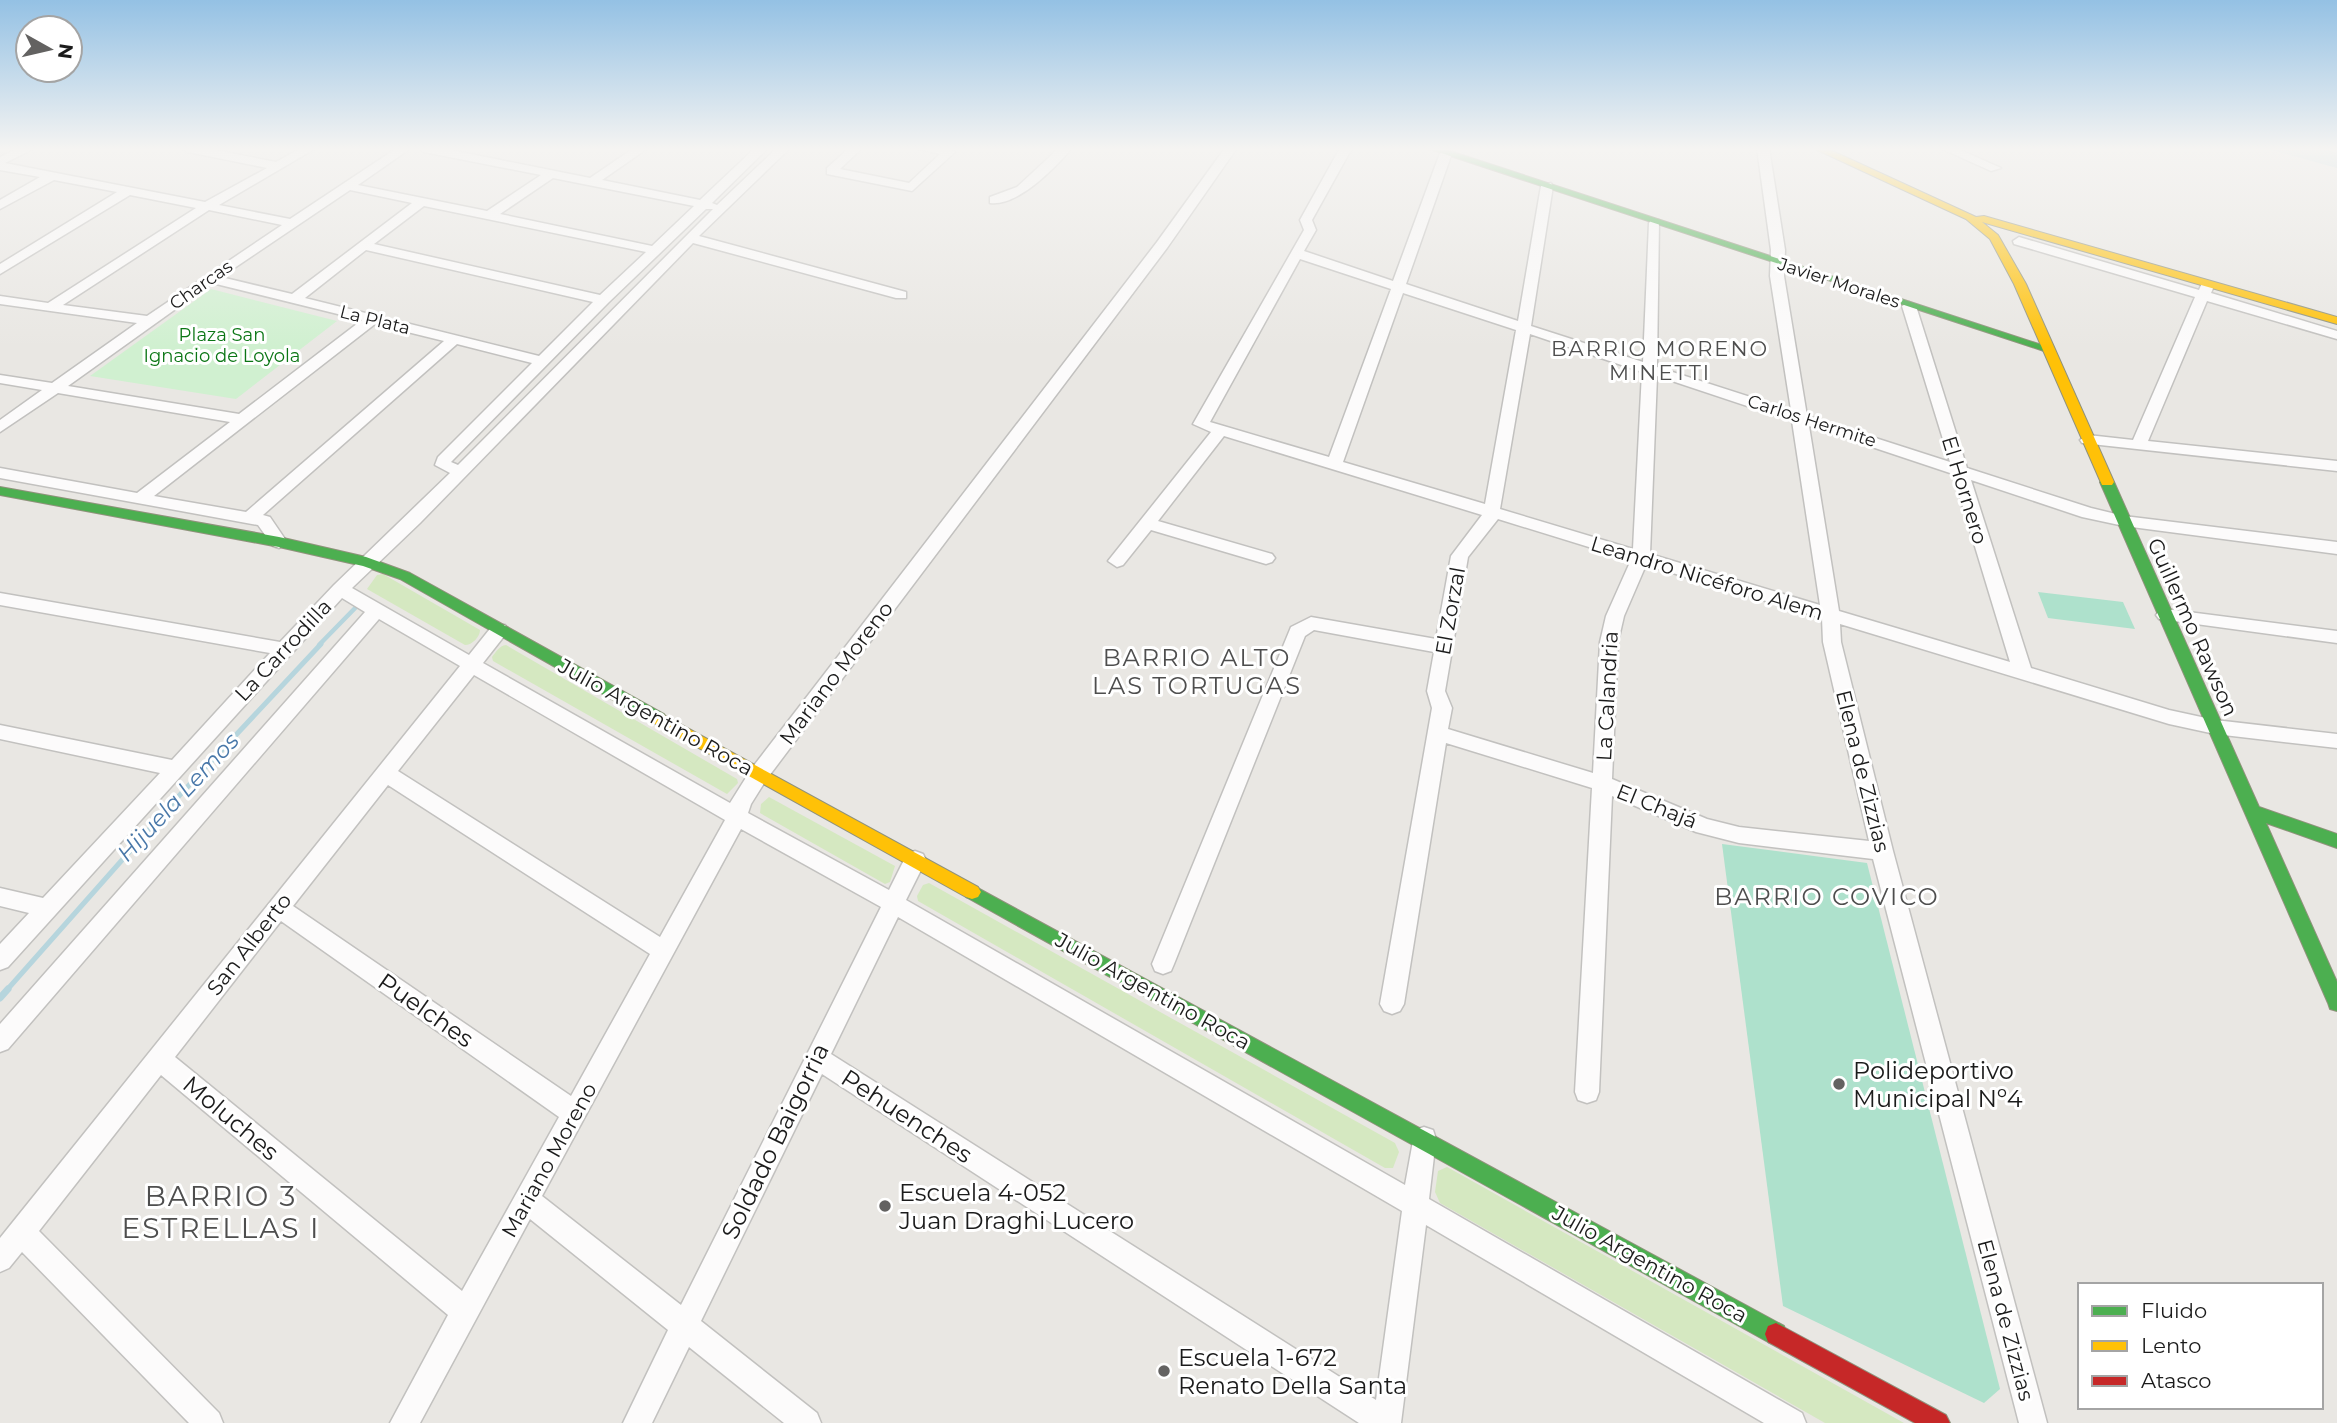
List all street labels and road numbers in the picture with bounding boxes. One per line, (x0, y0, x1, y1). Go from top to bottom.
street label: Javier Morales (1774, 253, 1903, 313)
street label: Charcas (165, 255, 237, 315)
street label: La Plata (337, 301, 413, 339)
street label: Carlos Hermite (1745, 390, 1879, 452)
street label: El Hornero (1937, 433, 1993, 547)
street label: Leandro Nicéforo Alem (1588, 531, 1826, 625)
street label: Guillermo Rawson (2142, 534, 2244, 720)
street label: El Zorzal (1430, 565, 1470, 657)
street label: La Carrodilla (229, 594, 337, 706)
street label: Mariano Moreno (774, 596, 898, 750)
street label: La Calandria (1591, 630, 1623, 762)
street label: Julio Argentino Roca (553, 653, 758, 781)
street label: Elena de Zizzias (1831, 687, 1895, 855)
street label: El Chajá (1613, 779, 1701, 833)
street label: San Alberto (201, 888, 297, 1000)
street label: Julio Argentino Roca (1050, 927, 1255, 1055)
street label: Puelches (373, 967, 479, 1053)
street label: Soldado Baigorria (715, 1038, 835, 1244)
street label: Pehuenches (836, 1063, 978, 1169)
street label: Moluches (177, 1070, 285, 1166)
street label: Mariano Moreno (496, 1078, 602, 1242)
street label: Julio Argentino Roca (1547, 1200, 1752, 1328)
street label: Elena de Zizzias (1972, 1237, 2040, 1403)

